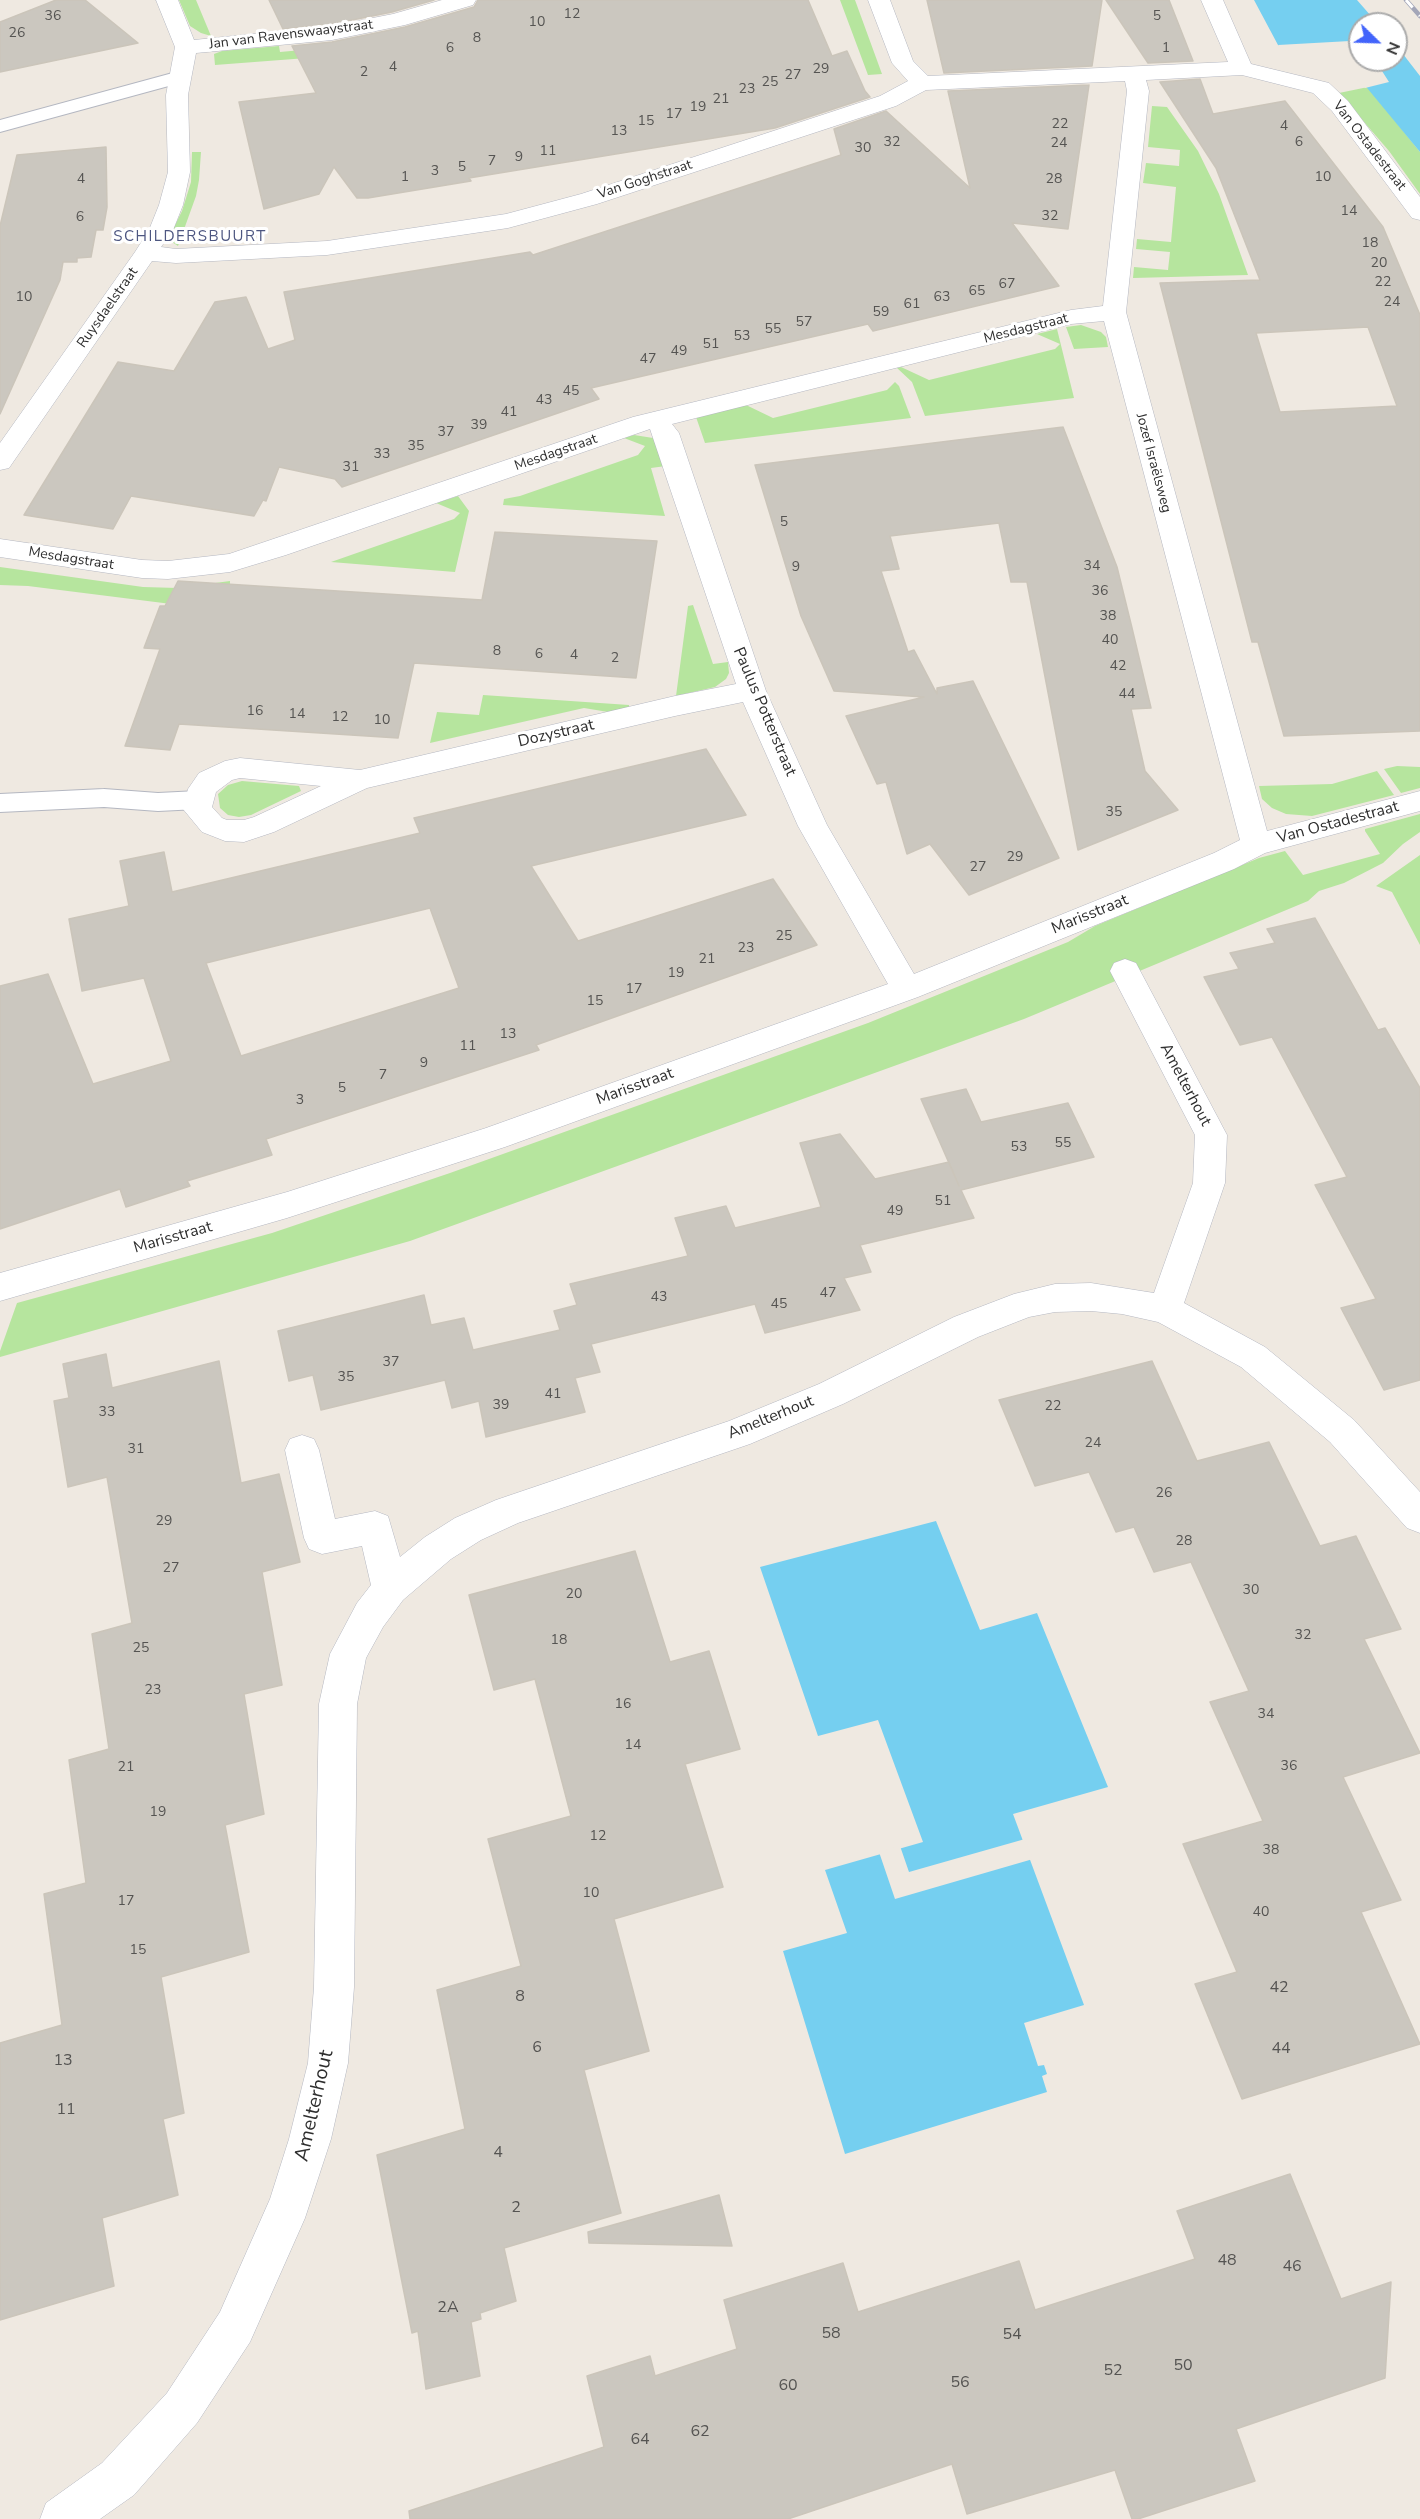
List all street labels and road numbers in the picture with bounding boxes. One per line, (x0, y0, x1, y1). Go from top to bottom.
street label: Jan van Ravenswaaystraat (208, 17, 374, 53)
street label: Van Ostadestraat (1329, 98, 1409, 194)
street label: Van Goghstraat (596, 157, 694, 203)
street label: Ruysdaelstraat (74, 265, 142, 351)
street label: Mesdagstraat (982, 310, 1070, 348)
street label: Jozef Israëlsweg (1132, 411, 1174, 515)
street label: Mesdagstraat (513, 431, 599, 475)
street label: Mesdagstraat (27, 544, 115, 574)
street label: Paulus Potterstraat (728, 645, 800, 779)
street label: Dozystraat (516, 716, 596, 752)
street label: Van Ostadestraat (1275, 798, 1401, 848)
street label: Marisstraat (1049, 891, 1131, 939)
street label: Amelterhout (1155, 1040, 1215, 1130)
street label: Marisstraat (594, 1064, 676, 1110)
street label: Marisstraat (132, 1218, 214, 1258)
street label: Amelterhout (725, 1392, 817, 1444)
street label: Amelterhout (291, 2048, 339, 2164)

